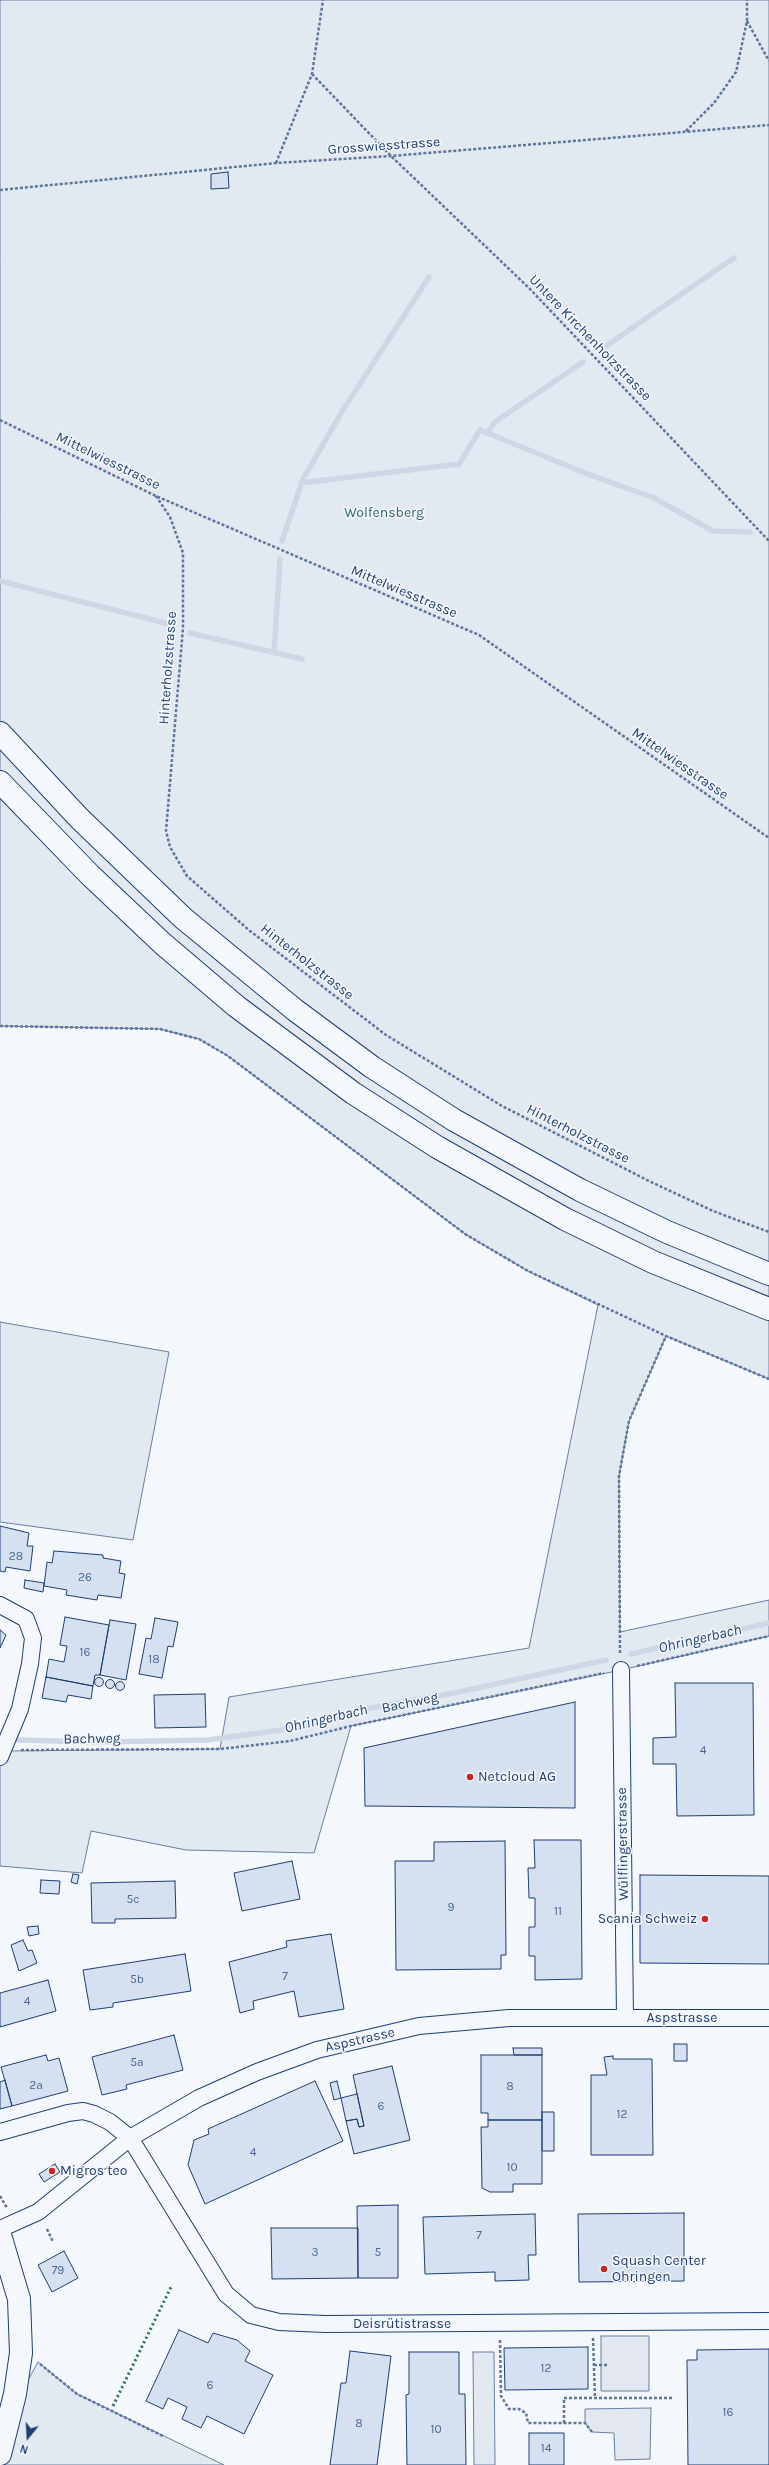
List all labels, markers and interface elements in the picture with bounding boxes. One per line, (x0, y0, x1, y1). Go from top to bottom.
street label: Grosswiesstrasse (327, 134, 441, 158)
street label: Untere Kirchenholzstrasse (525, 272, 655, 404)
street label: Mittelwiesstrasse (53, 429, 163, 493)
park label: Wolfensberg (344, 505, 424, 521)
street label: Mittelwiesstrasse (348, 562, 460, 622)
street label: Hinterholzstrasse (156, 611, 180, 725)
street label: Mittelwiesstrasse (629, 724, 731, 804)
street label: Hinterholzstrasse (257, 920, 357, 1004)
street label: Hinterholzstrasse (524, 1101, 632, 1167)
house number: 28 (9, 1550, 23, 1564)
house number: 26 (78, 1571, 92, 1585)
water label: Ohringerbach (657, 1621, 743, 1657)
house number: 16 (80, 1646, 90, 1660)
house number: 18 (148, 1653, 160, 1667)
street label: Bachweg (380, 1689, 440, 1717)
water label: Ohringerbach (283, 1701, 369, 1737)
street label: Bachweg (63, 1730, 121, 1748)
house number: 4 (700, 1744, 706, 1758)
place label: Netcloud AG (478, 1769, 556, 1785)
marker: Netcloud AG (465, 1772, 475, 1782)
street label: Wülflingerstrasse (614, 1787, 632, 1901)
house number: 5c (127, 1893, 139, 1907)
house number: 9 (448, 1901, 454, 1915)
house number: 11 (554, 1905, 562, 1919)
place label: Scania Schweiz (598, 1911, 697, 1927)
marker: Scania Schweiz (700, 1914, 710, 1924)
house number: 7 (282, 1970, 288, 1984)
house number: 5b (130, 1973, 144, 1987)
house number: 4 (24, 1995, 30, 2009)
street label: Aspstrasse (647, 2010, 717, 2026)
street label: Aspstrasse (324, 2024, 396, 2056)
house number: 5a (130, 2056, 144, 2070)
house number: 2a (29, 2079, 43, 2093)
house number: 8 (506, 2080, 514, 2094)
house number: 6 (378, 2100, 384, 2114)
house number: 12 (617, 2108, 627, 2122)
house number: 4 (250, 2146, 256, 2160)
house number: 10 (506, 2161, 518, 2175)
place label: Migros teo (60, 2163, 127, 2179)
marker: Migros teo (47, 2166, 57, 2176)
house number: 7 (476, 2229, 482, 2243)
house number: 3 (311, 2246, 319, 2260)
house number: 5 (375, 2246, 381, 2260)
place label: Squash Center Ohringen (612, 2253, 706, 2286)
house number: 79 (52, 2264, 64, 2278)
marker: Squash Center Ohringen (599, 2264, 609, 2274)
street label: Deisrütistrasse (353, 2316, 451, 2332)
house number: 12 (541, 2362, 551, 2376)
house number: 6 (207, 2379, 213, 2393)
house number: 16 (723, 2406, 733, 2420)
north arrow (8, 2417, 48, 2457)
house number: 8 (355, 2417, 363, 2431)
house number: 10 (430, 2423, 442, 2437)
text: N (18, 2441, 30, 2456)
house number: 14 (541, 2442, 551, 2456)

